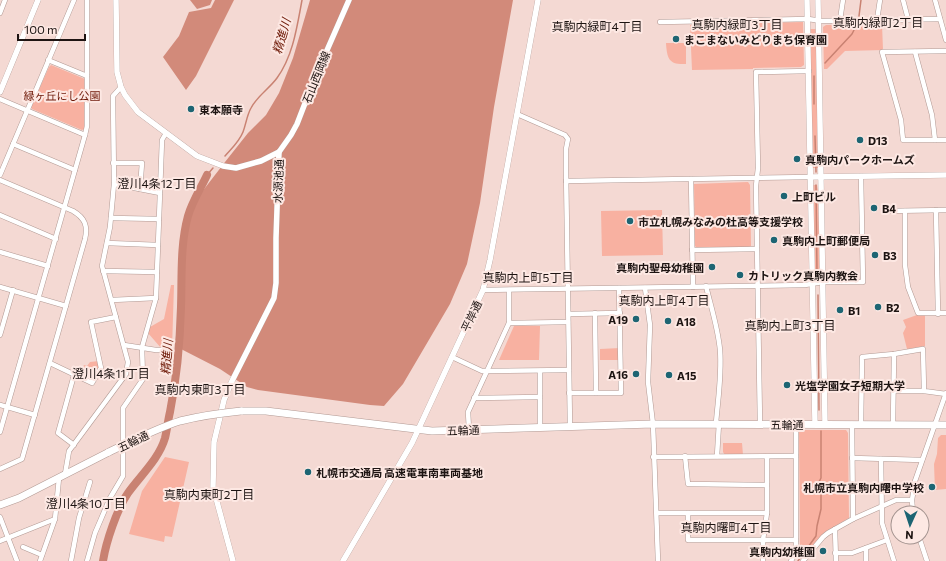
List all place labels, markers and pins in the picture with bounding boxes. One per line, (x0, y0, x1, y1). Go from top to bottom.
place label: まこまないみどりまち保育園 (684, 33, 827, 46)
marker: まこまないみどりまち保育園 (671, 34, 681, 44)
place label: 東本願寺 (199, 103, 243, 116)
marker: 東本願寺 (186, 104, 196, 114)
place label: D13 (868, 134, 887, 147)
marker: D13 (855, 135, 865, 145)
place label: 真駒内パークホームズ (805, 153, 915, 166)
marker: 真駒内パークホームズ (792, 154, 802, 164)
place label: 上町ビル (792, 190, 836, 203)
marker: 上町ビル (779, 191, 789, 201)
place label: B4 (882, 202, 896, 215)
marker: B4 (869, 203, 879, 213)
place label: 市立札幌みなみの杜高等支援学校 (638, 215, 803, 228)
marker: 市立札幌みなみの杜高等支援学校 (625, 216, 635, 226)
place label: 真駒内上町郵便局 (782, 234, 870, 247)
marker: 真駒内上町郵便局 (769, 235, 779, 245)
place label: B3 (883, 249, 897, 262)
marker: B3 (870, 250, 880, 260)
place label: 真駒内聖母幼稚園 (616, 261, 704, 274)
marker: 真駒内聖母幼稚園 (707, 262, 717, 272)
place label: カトリック真駒内教会 (748, 269, 858, 282)
marker: カトリック真駒内教会 (735, 270, 745, 280)
place label: B2 (886, 301, 900, 314)
marker: B2 (873, 302, 883, 312)
place label: B1 (848, 304, 860, 317)
marker: B1 (835, 305, 845, 315)
place label: A19 (608, 313, 628, 326)
marker: A19 (631, 314, 641, 324)
place label: A18 (676, 315, 696, 328)
marker: A18 (663, 316, 673, 326)
place label: A16 (608, 368, 628, 381)
marker: A16 (631, 369, 641, 379)
place label: A15 (677, 369, 696, 382)
marker: A15 (664, 370, 674, 380)
place label: 光塩学園女子短期大学 (795, 379, 905, 392)
marker: 光塩学園女子短期大学 (782, 380, 792, 390)
place label: 札幌市交通局 高速電車南車両基地 (316, 466, 483, 479)
marker: 札幌市交通局 高速電車南車両基地 (303, 467, 313, 477)
place label: 札幌市立真駒内曙中学校 (803, 481, 924, 494)
marker: 札幌市立真駒内曙中学校 (927, 482, 937, 492)
place label: 真駒内幼稚園 (749, 545, 815, 558)
marker: 真駒内幼稚園 (818, 546, 828, 556)

